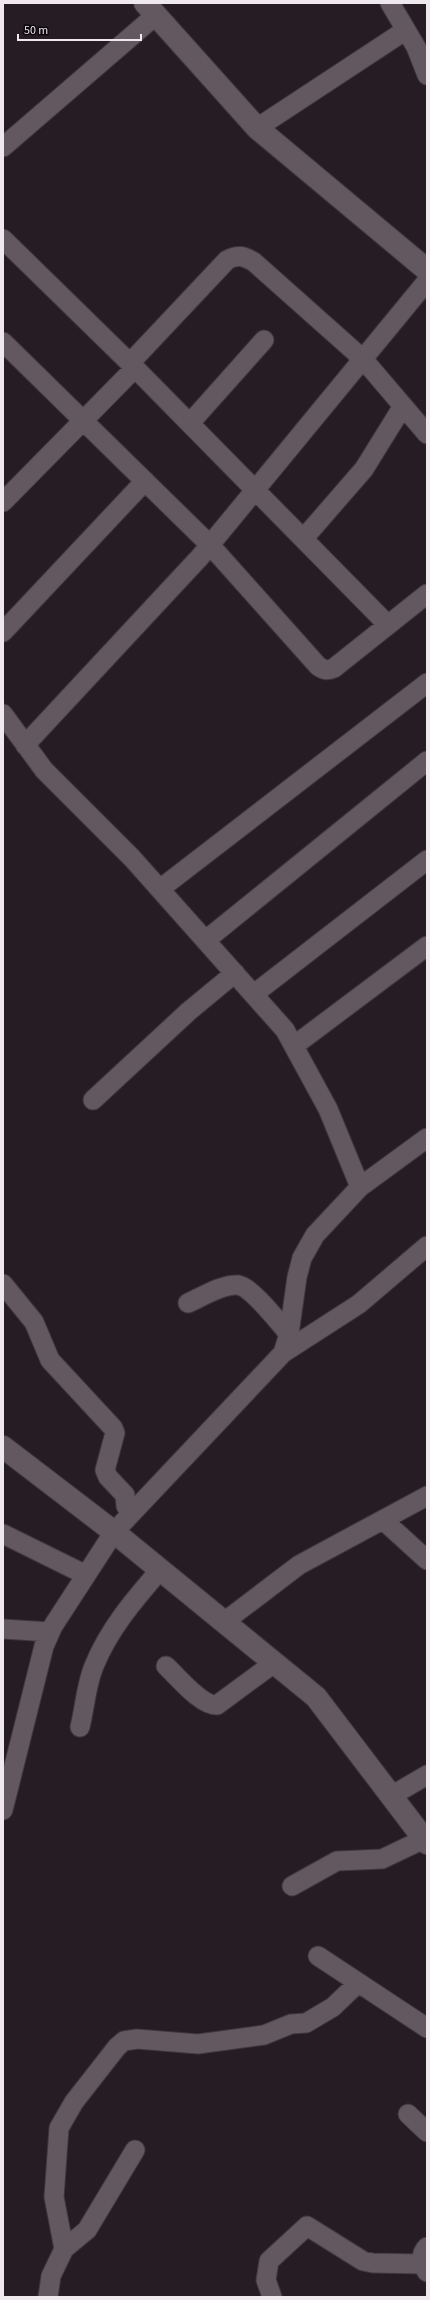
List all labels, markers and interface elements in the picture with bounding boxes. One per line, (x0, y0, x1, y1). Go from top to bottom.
scale bar (18, 16, 141, 42)
text: 50 m (24, 22, 48, 39)

